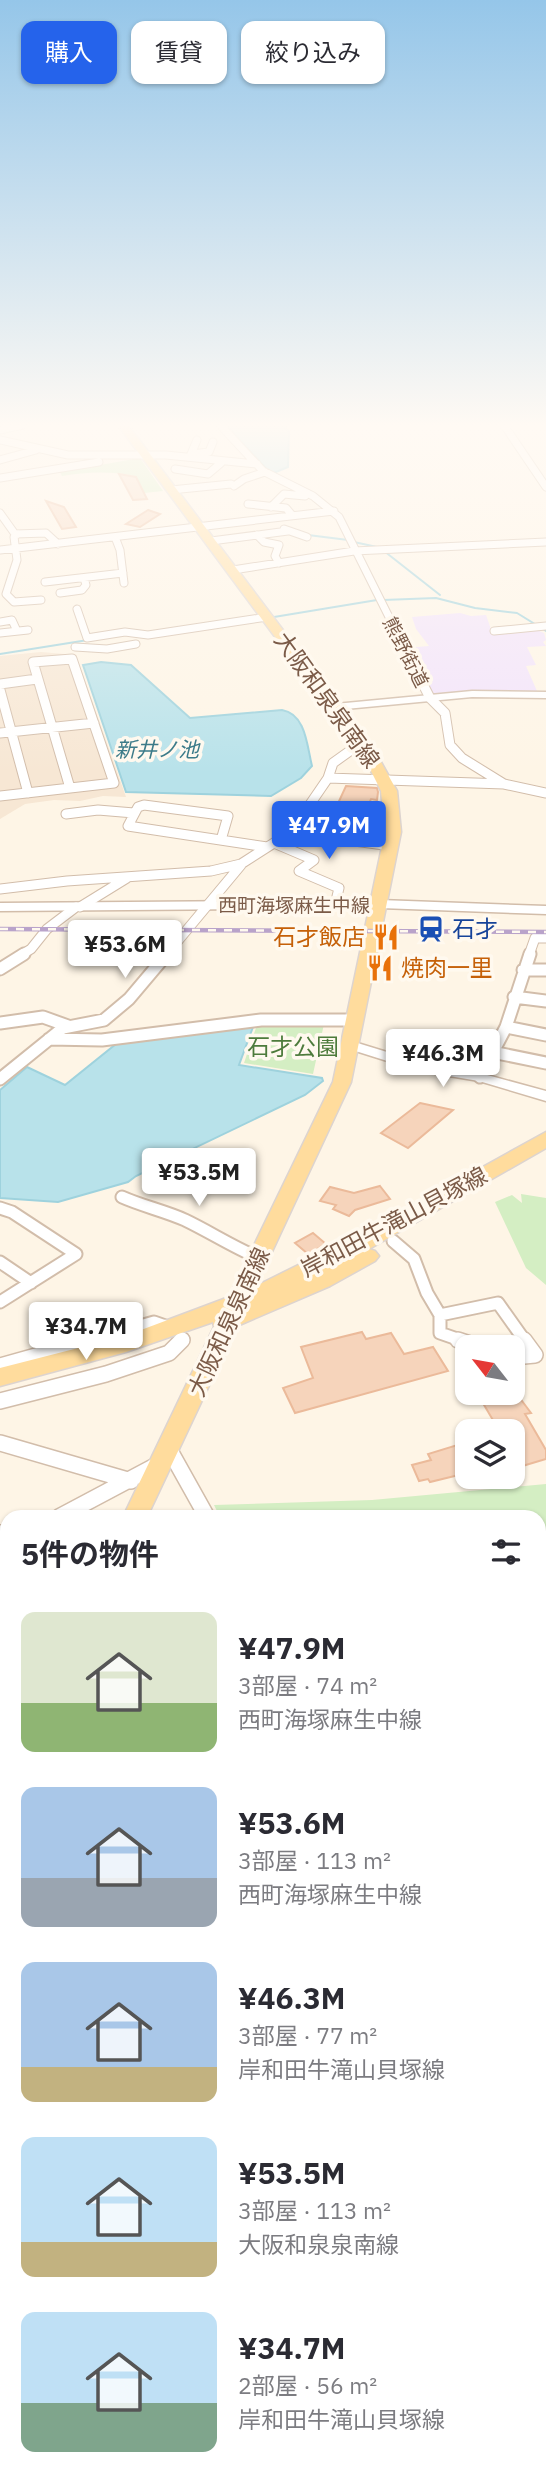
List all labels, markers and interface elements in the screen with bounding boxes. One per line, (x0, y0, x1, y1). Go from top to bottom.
chip: 購入 (21, 21, 117, 84)
chip: 賃貸 (131, 21, 227, 84)
chip: 絞り込み (241, 21, 385, 84)
street label: 熊野街道 (378, 613, 434, 691)
street label: 大阪和泉泉南線 (268, 625, 387, 773)
water label: 新井ノ池 (115, 735, 201, 763)
pin: ¥47.9M (272, 802, 386, 861)
text: ¥47.9M (288, 809, 370, 839)
street label: 西町海塚麻生中線 (218, 893, 370, 917)
place label: 石才 (452, 913, 498, 943)
station icon: 石才 (416, 914, 446, 944)
pin: ¥53.6M (68, 920, 182, 980)
place label: 石才飯店 (273, 921, 365, 951)
restaurant icon: 石才飯店 (371, 922, 401, 952)
text: ¥53.6M (84, 928, 166, 958)
place label: 焼肉一里 (401, 952, 493, 982)
restaurant icon: 焼肉一里 (365, 953, 395, 983)
pin: ¥46.3M (386, 1030, 500, 1089)
park label: 石才公園 (247, 1031, 339, 1061)
text: ¥46.3M (402, 1037, 484, 1067)
pin: ¥53.5M (142, 1148, 256, 1208)
text: ¥53.5M (158, 1156, 240, 1186)
street label: 岸和田牛滝山貝塚線 (295, 1159, 492, 1283)
street label: 大阪和泉泉南線 (180, 1242, 276, 1401)
pin: ¥34.7M (29, 1302, 143, 1362)
text: ¥34.7M (45, 1310, 127, 1340)
north arrow (455, 1335, 525, 1405)
map controls (455, 1335, 525, 1489)
button: layers (455, 1419, 525, 1489)
icon: filters (487, 1533, 525, 1571)
text: 5件の物件 (21, 1534, 159, 1573)
text: ¥47.9M (238, 1628, 345, 1667)
icon: home (77, 1640, 161, 1724)
text: 3部屋 · 74 m² (238, 1670, 377, 1700)
text: 西町海塚麻生中線 (238, 1704, 422, 1734)
text: ¥53.6M (238, 1803, 345, 1842)
icon: home (77, 1815, 161, 1899)
text: 3部屋 · 113 m² (238, 1845, 391, 1875)
text: 西町海塚麻生中線 (238, 1879, 422, 1909)
text: ¥46.3M (238, 1978, 345, 2017)
icon: home (77, 1990, 161, 2074)
text: 3部屋 · 77 m² (238, 2020, 377, 2050)
text: 岸和田牛滝山貝塚線 (238, 2054, 445, 2084)
text: ¥53.5M (238, 2153, 345, 2192)
icon: home (77, 2165, 161, 2249)
text: 3部屋 · 113 m² (238, 2195, 391, 2225)
text: 大阪和泉泉南線 (238, 2229, 399, 2259)
text: ¥34.7M (238, 2328, 345, 2367)
icon: home (77, 2340, 161, 2424)
text: 2部屋 · 56 m² (238, 2370, 377, 2400)
text: 岸和田牛滝山貝塚線 (238, 2404, 445, 2434)

